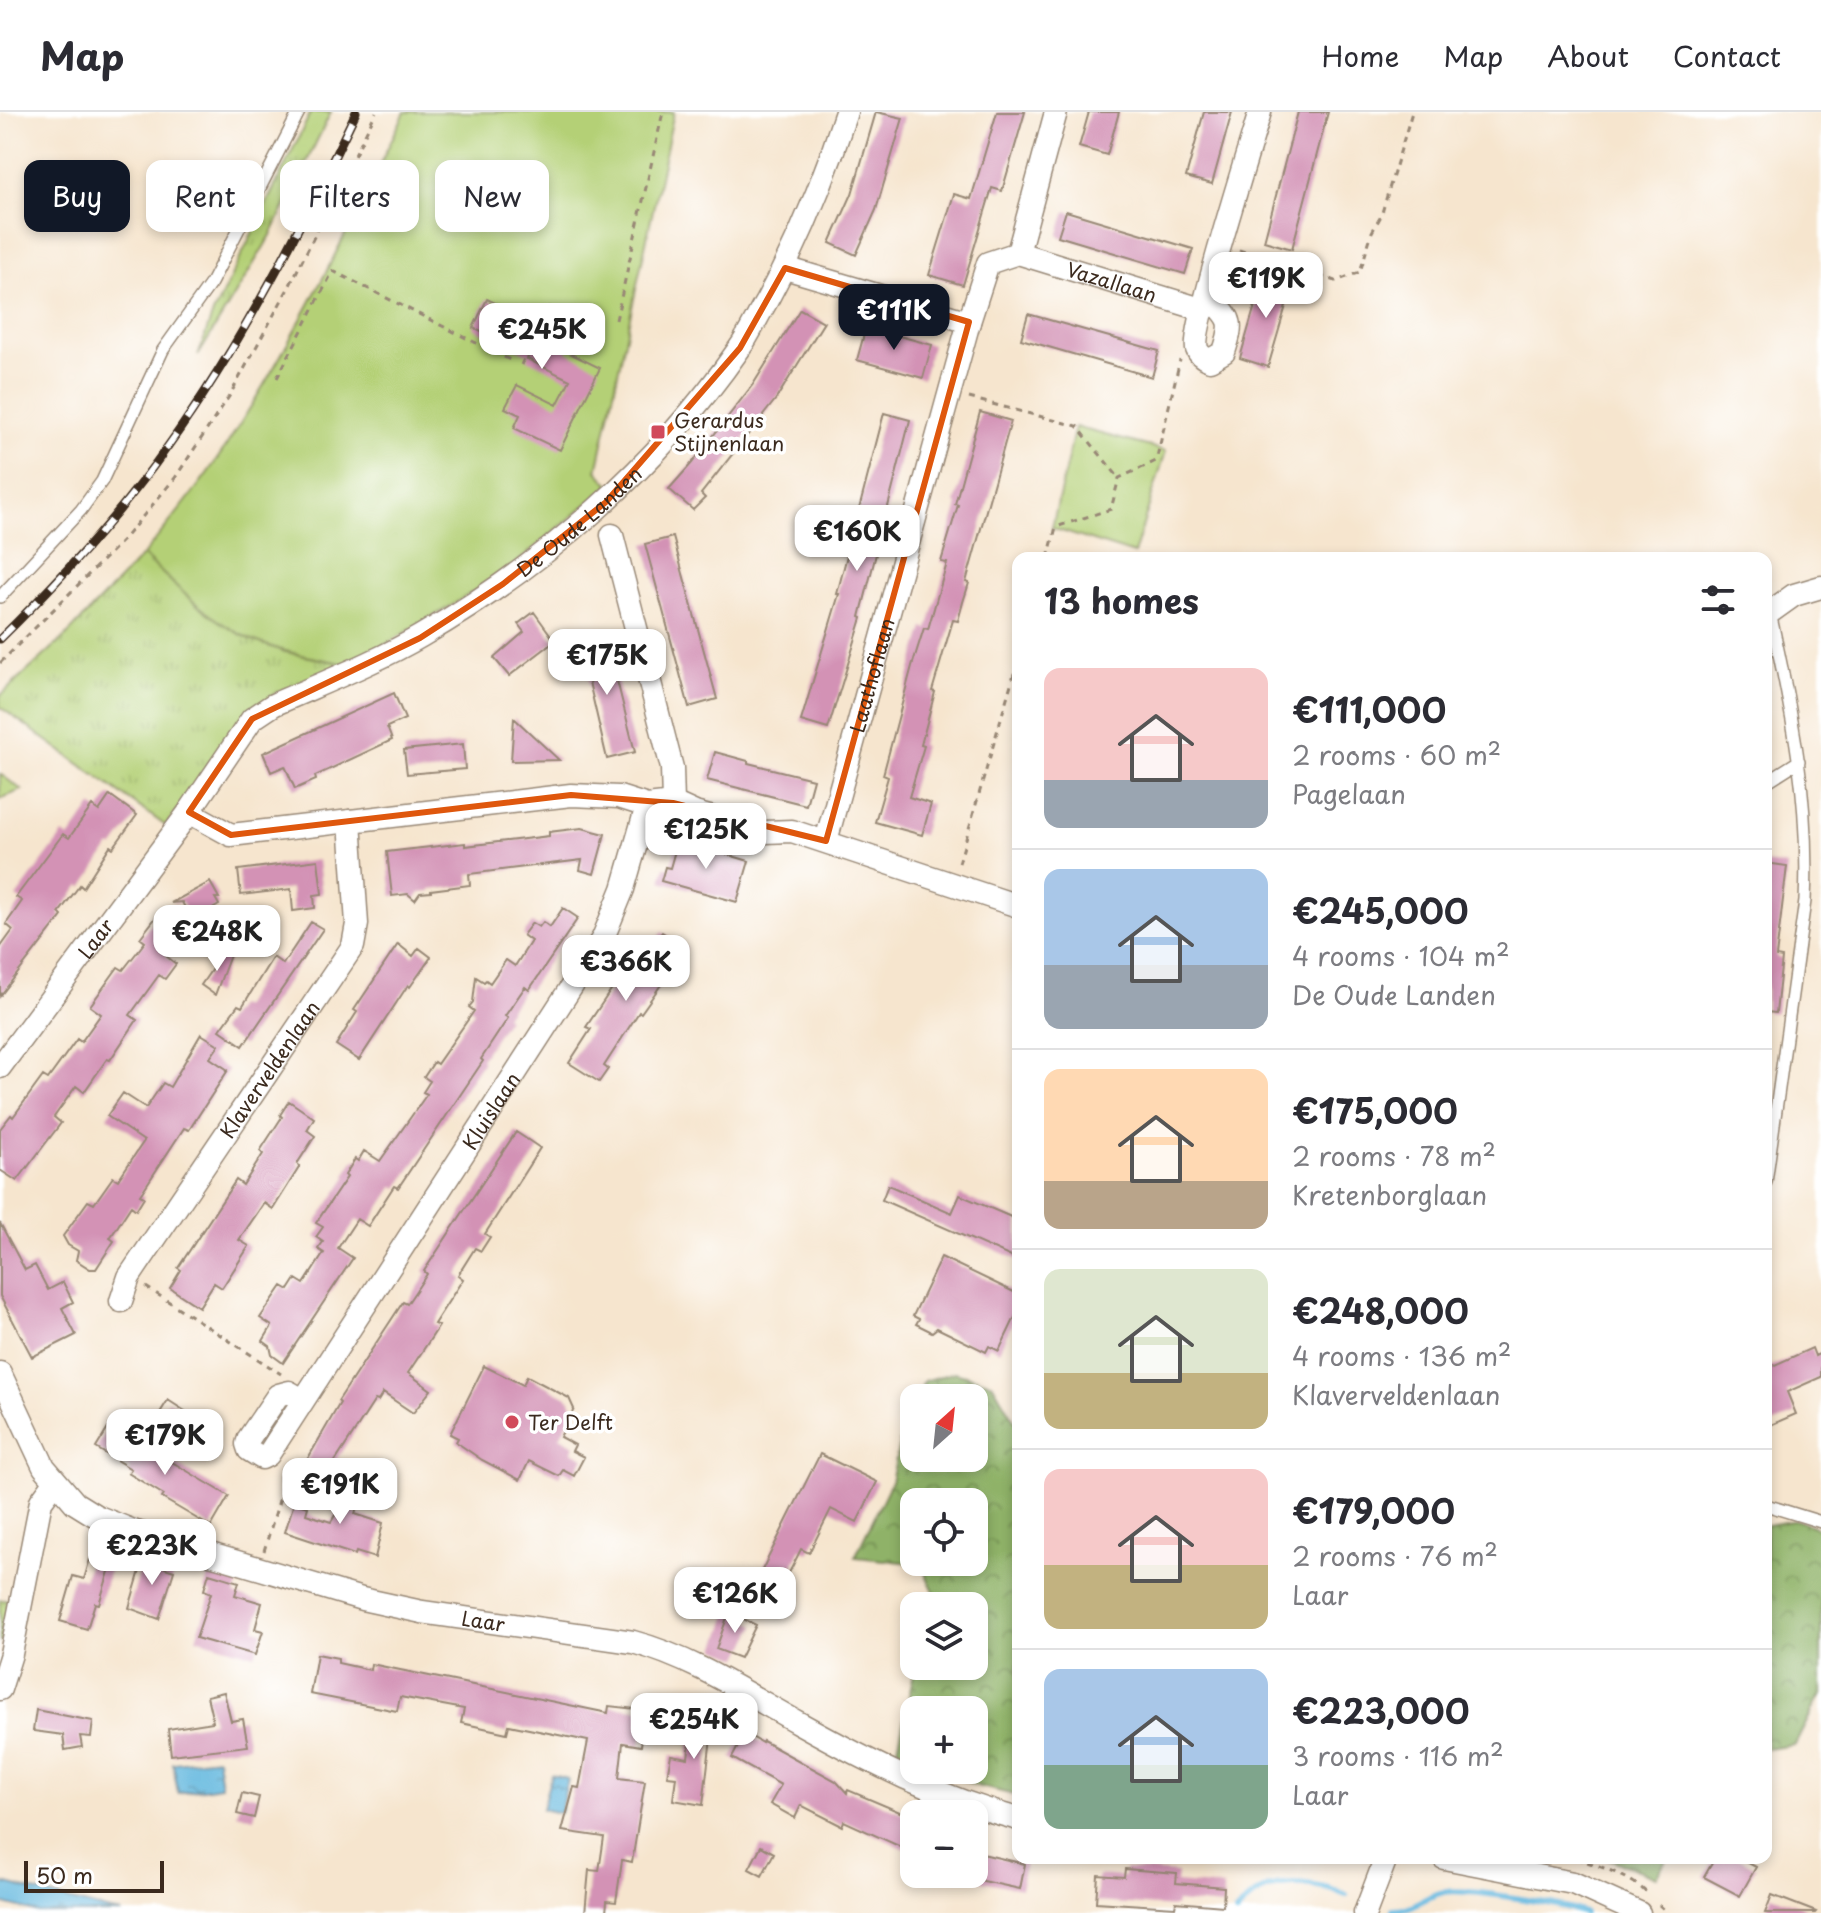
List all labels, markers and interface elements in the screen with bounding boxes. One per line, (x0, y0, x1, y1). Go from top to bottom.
text: Map (40, 27, 124, 84)
text: Home (1321, 34, 1399, 77)
text: Map (1443, 34, 1503, 77)
text: About (1547, 34, 1629, 77)
text: Contact (1673, 34, 1781, 77)
chip: Buy (24, 160, 130, 232)
chip: Rent (146, 160, 264, 232)
chip: Filters (280, 160, 419, 232)
chip: New (435, 160, 549, 232)
pin: €119K (1210, 252, 1322, 320)
street label: Vazallaan (1063, 254, 1161, 310)
text: €119K (1227, 258, 1305, 297)
pin: €111K (838, 284, 950, 352)
text: €111K (856, 290, 932, 329)
pin: €245K (486, 303, 598, 371)
text: €245K (497, 309, 587, 348)
place label: Gerardus Stijnenlaan (674, 405, 784, 458)
marker: Gerardus Stijnenlaan (649, 423, 667, 441)
street label: De Oude Landen (510, 459, 649, 584)
pin: €160K (801, 505, 913, 573)
text: €160K (813, 511, 901, 550)
text: 13 homes (1044, 574, 1199, 626)
icon: filters (1696, 578, 1740, 622)
street label: Laathoflaan (842, 615, 902, 736)
pin: €175K (551, 629, 663, 697)
text: €175K (566, 635, 648, 674)
text: €111,000 (1292, 683, 1446, 735)
icon: home (1108, 700, 1204, 796)
text: 2 rooms · 60 m² (1292, 735, 1501, 774)
text: Pagelaan (1292, 774, 1406, 813)
pin: €125K (650, 803, 762, 871)
text: €125K (663, 809, 749, 848)
text: €245,000 (1292, 884, 1469, 936)
icon: home (1108, 901, 1204, 997)
pin: €248K (161, 905, 273, 973)
street label: Laar (70, 911, 121, 965)
text: €248K (171, 911, 263, 950)
pin: €366K (570, 935, 682, 1003)
text: 4 rooms · 104 m² (1292, 936, 1510, 975)
text: €366K (580, 941, 672, 980)
text: De Oude Landen (1292, 975, 1496, 1014)
street label: Klaverveldenlaan (212, 995, 327, 1144)
street label: Kluislaan (455, 1066, 527, 1156)
text: €175,000 (1292, 1084, 1458, 1136)
icon: home (1108, 1101, 1204, 1197)
text: 2 rooms · 78 m² (1292, 1136, 1496, 1175)
text: Kretenborglaan (1292, 1175, 1487, 1214)
text: €248,000 (1292, 1284, 1469, 1336)
icon: home (1108, 1301, 1204, 1397)
text: 4 rooms · 136 m² (1292, 1336, 1512, 1375)
text: Klaverveldenlaan (1292, 1375, 1500, 1414)
north arrow (900, 1384, 988, 1472)
map controls (900, 1384, 988, 1888)
place label: Ter Delft (528, 1407, 613, 1437)
pin: €179K (109, 1409, 221, 1477)
marker: Ter Delft (503, 1413, 521, 1431)
text: €179K (124, 1415, 206, 1454)
pin: €191K (284, 1458, 396, 1526)
text: €191K (300, 1464, 380, 1503)
text: €179,000 (1292, 1484, 1455, 1536)
button: locate (900, 1488, 988, 1576)
icon: home (1108, 1501, 1204, 1597)
pin: €223K (96, 1519, 208, 1587)
text: €223K (106, 1525, 198, 1564)
text: 2 rooms · 76 m² (1292, 1536, 1498, 1575)
pin: €126K (679, 1567, 791, 1635)
text: €126K (692, 1573, 778, 1612)
text: Laar (1292, 1575, 1348, 1614)
button: layers (900, 1592, 988, 1680)
street label: Laar (460, 1603, 508, 1639)
text: €223,000 (1292, 1684, 1469, 1736)
pin: €254K (638, 1693, 750, 1761)
button: + (900, 1696, 988, 1784)
text: €254K (649, 1699, 739, 1738)
icon: home (1108, 1701, 1204, 1797)
text: 3 rooms · 116 m² (1292, 1736, 1504, 1775)
text: Laar (1292, 1775, 1348, 1814)
button: − (900, 1800, 988, 1888)
scale bar (24, 1857, 164, 1893)
text: 50 m (36, 1858, 93, 1891)

